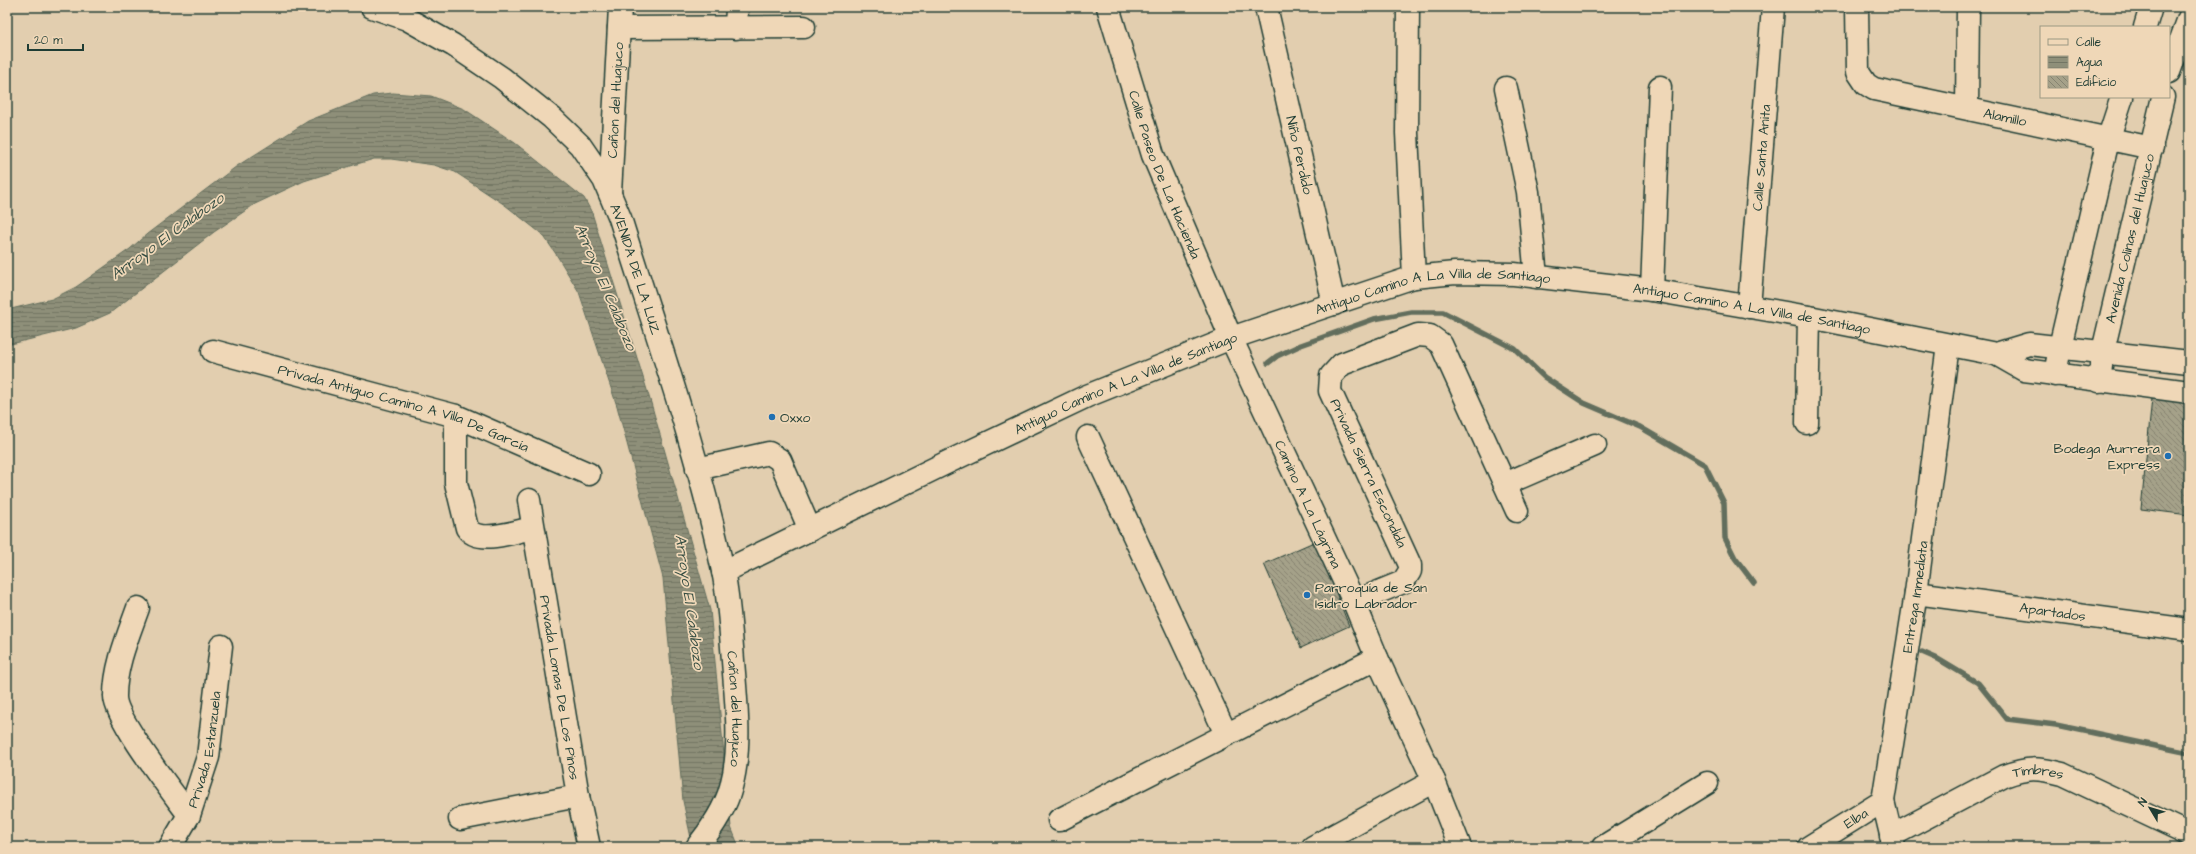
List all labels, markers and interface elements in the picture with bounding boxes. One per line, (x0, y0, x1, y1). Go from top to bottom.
scale bar (28, 26, 83, 52)
legend (2040, 26, 2170, 98)
text: 20 m (34, 32, 63, 49)
text: Calle (2076, 34, 2101, 51)
street label: Cañon del Huajuco (603, 42, 629, 159)
text: Agua (2076, 54, 2102, 72)
text: Edificio (2076, 74, 2116, 91)
street label: Calle Paseo De La Hacienda (1123, 88, 1205, 262)
street label: Calle Santa Anita (1748, 103, 1776, 212)
street label: Alamillo (1982, 104, 2029, 132)
street label: Niño Perdido (1280, 114, 1318, 197)
street label: Avenida Colinas del Huajuco (2101, 152, 2160, 325)
water label: Arroyo El Calabozo (106, 187, 230, 286)
street label: AVENIDA DE LA LUZ (604, 201, 666, 337)
water label: Arroyo El Calabozo (568, 221, 642, 355)
street label: Antiguo Camino A La Villa de Santiago (1313, 264, 1552, 320)
street label: Antiguo Camino A La Villa de Santiago (1632, 279, 1872, 340)
street label: Antiguo Camino A La Villa de Santiago (1011, 328, 1240, 440)
street label: Privada Antiguo Camino A Villa De García (275, 360, 532, 458)
street label: Privada Sierra Escondida (1325, 396, 1412, 551)
place label: Oxxo (780, 408, 811, 428)
marker: Oxxo (767, 412, 777, 422)
street label: Camino A La Lágrima (1269, 437, 1346, 572)
place label: Bodega Aurrera Express (2054, 439, 2160, 475)
marker: Bodega Aurrera Express (2163, 451, 2173, 461)
water label: Arroyo El Calabozo (669, 534, 710, 672)
street label: Entrega Inmediata (1898, 540, 1934, 654)
place label: Parroquía de San Isidro Labrador (1315, 578, 1427, 614)
marker: Parroquía de San Isidro Labrador (1302, 590, 1312, 600)
street label: Privada Lomas De Los Pinos (534, 594, 584, 781)
street label: Apartados (2018, 598, 2087, 627)
street label: Cañon del Huajuco (721, 650, 746, 768)
street label: Privada Estanzuela (183, 690, 227, 811)
street label: Timbres (2010, 760, 2066, 785)
north arrow (2130, 788, 2170, 828)
text: N (2134, 795, 2151, 809)
street label: Elba (1840, 804, 1872, 834)

